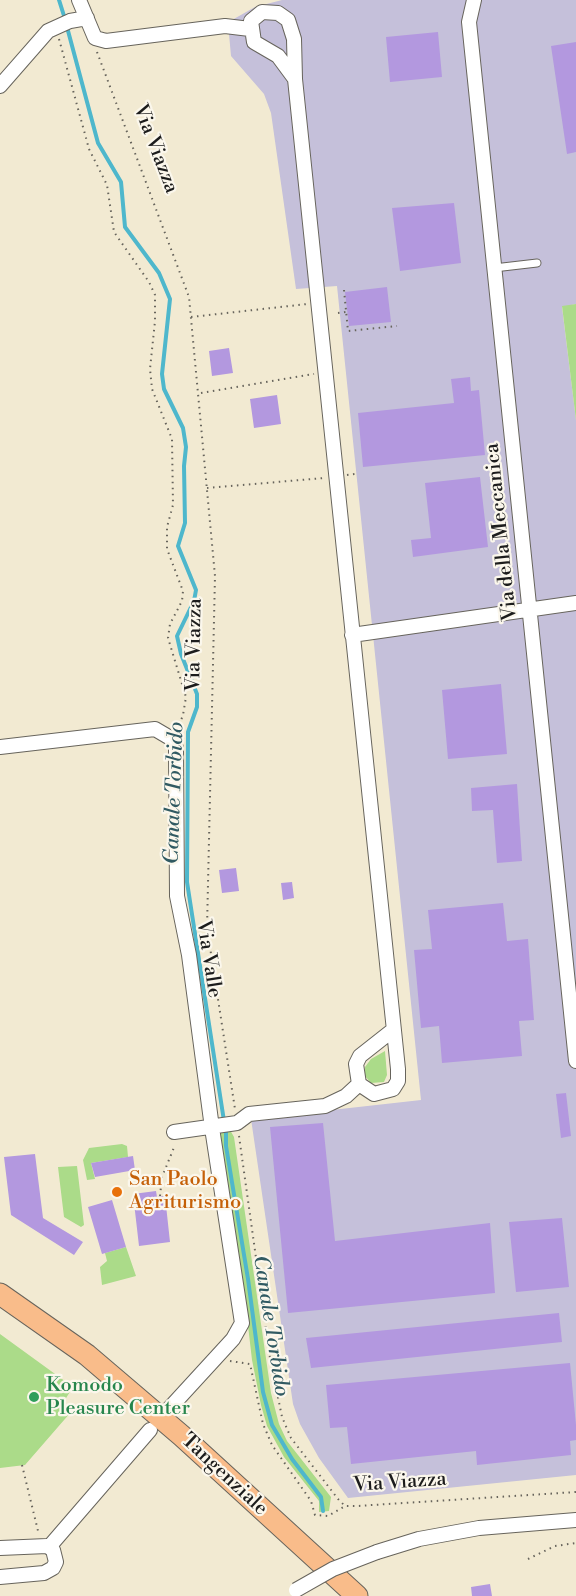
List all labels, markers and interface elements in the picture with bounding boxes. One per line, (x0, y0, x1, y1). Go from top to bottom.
street label: Via Viazza (127, 101, 183, 197)
street label: Via della Meccanica (481, 442, 523, 622)
street label: Via Viazza (182, 598, 208, 692)
water label: Canale Torbido (160, 721, 190, 865)
street label: Via Valle (190, 918, 226, 1000)
place label: San Paolo Agriturismo (129, 1168, 241, 1215)
marker: San Paolo Agriturismo (110, 1185, 124, 1199)
water label: Canale Torbido (246, 1254, 294, 1398)
place label: Komodo Pleasure Center (46, 1374, 190, 1421)
marker: Komodo Pleasure Center (27, 1390, 41, 1404)
street label: Tangenziale (176, 1429, 272, 1521)
street label: Via Viazza (353, 1468, 447, 1498)

